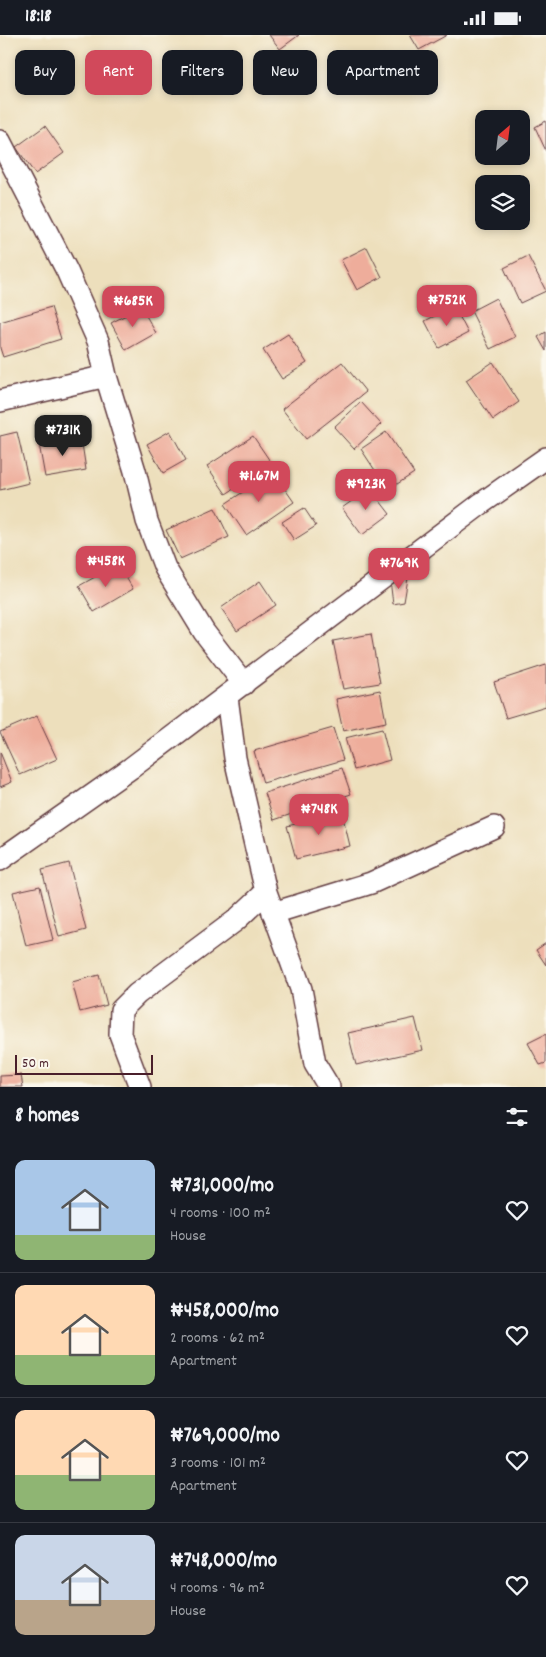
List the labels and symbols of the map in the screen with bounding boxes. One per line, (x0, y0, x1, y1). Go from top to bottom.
north arrow (475, 110, 530, 165)
pin: ₦685K (98, 285, 168, 328)
pin: ₦752K (412, 285, 482, 327)
pin: ₦731K (28, 415, 98, 457)
pin: ₦1.67M (218, 461, 300, 503)
pin: ₦923K (331, 469, 401, 511)
pin: ₦458K (71, 545, 141, 588)
pin: ₦769K (364, 547, 434, 590)
pin: ₦748K (284, 793, 354, 836)
scale bar (15, 1052, 152, 1075)

